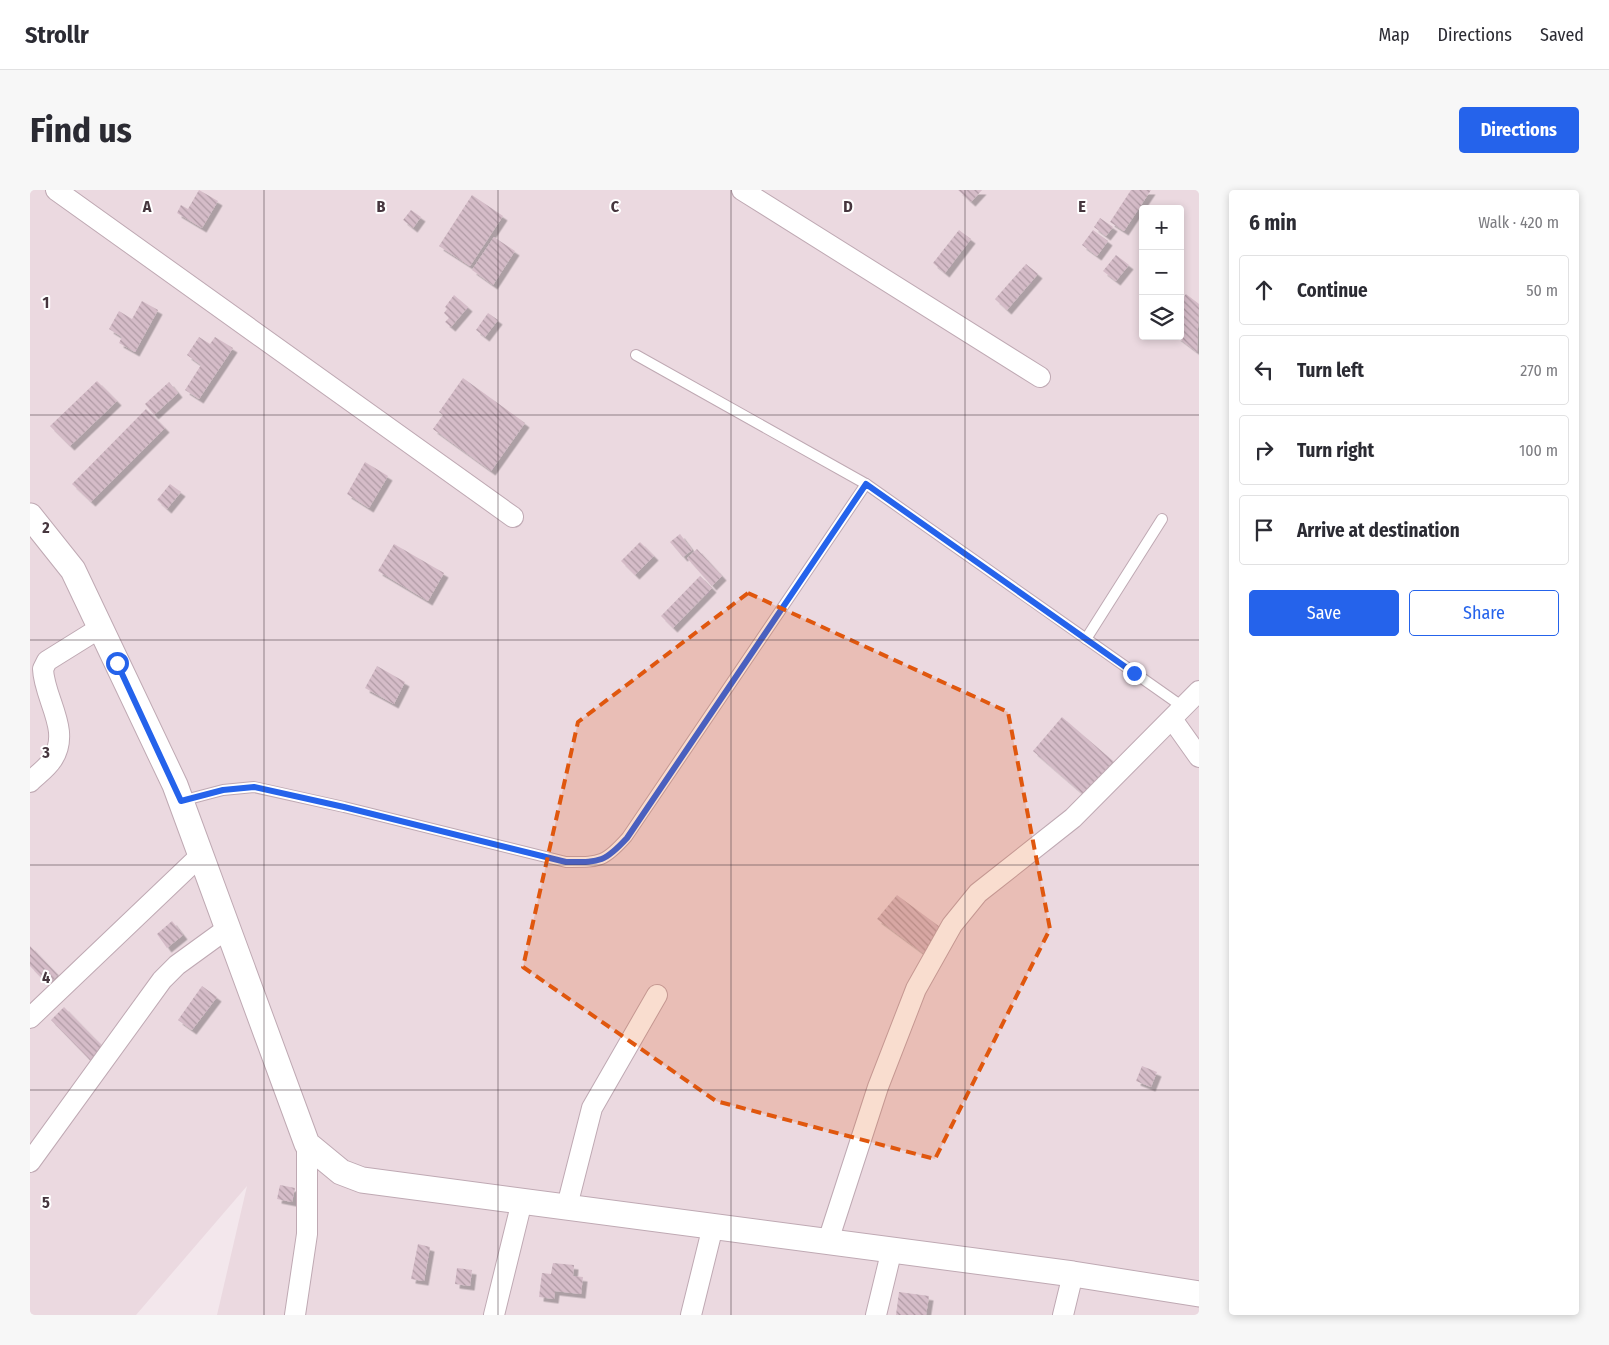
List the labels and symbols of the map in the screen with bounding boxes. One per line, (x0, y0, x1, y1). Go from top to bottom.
text: A (142, 197, 152, 216)
text: B (377, 197, 386, 216)
text: C (611, 197, 620, 216)
text: D (843, 197, 853, 216)
text: E (1078, 197, 1086, 216)
text: 1 (43, 293, 49, 312)
text: 2 (41, 518, 50, 537)
route start (106, 652, 129, 675)
route end (1123, 662, 1146, 685)
text: 3 (41, 743, 50, 762)
text: 4 (42, 968, 50, 987)
text: 5 (42, 1193, 50, 1212)

